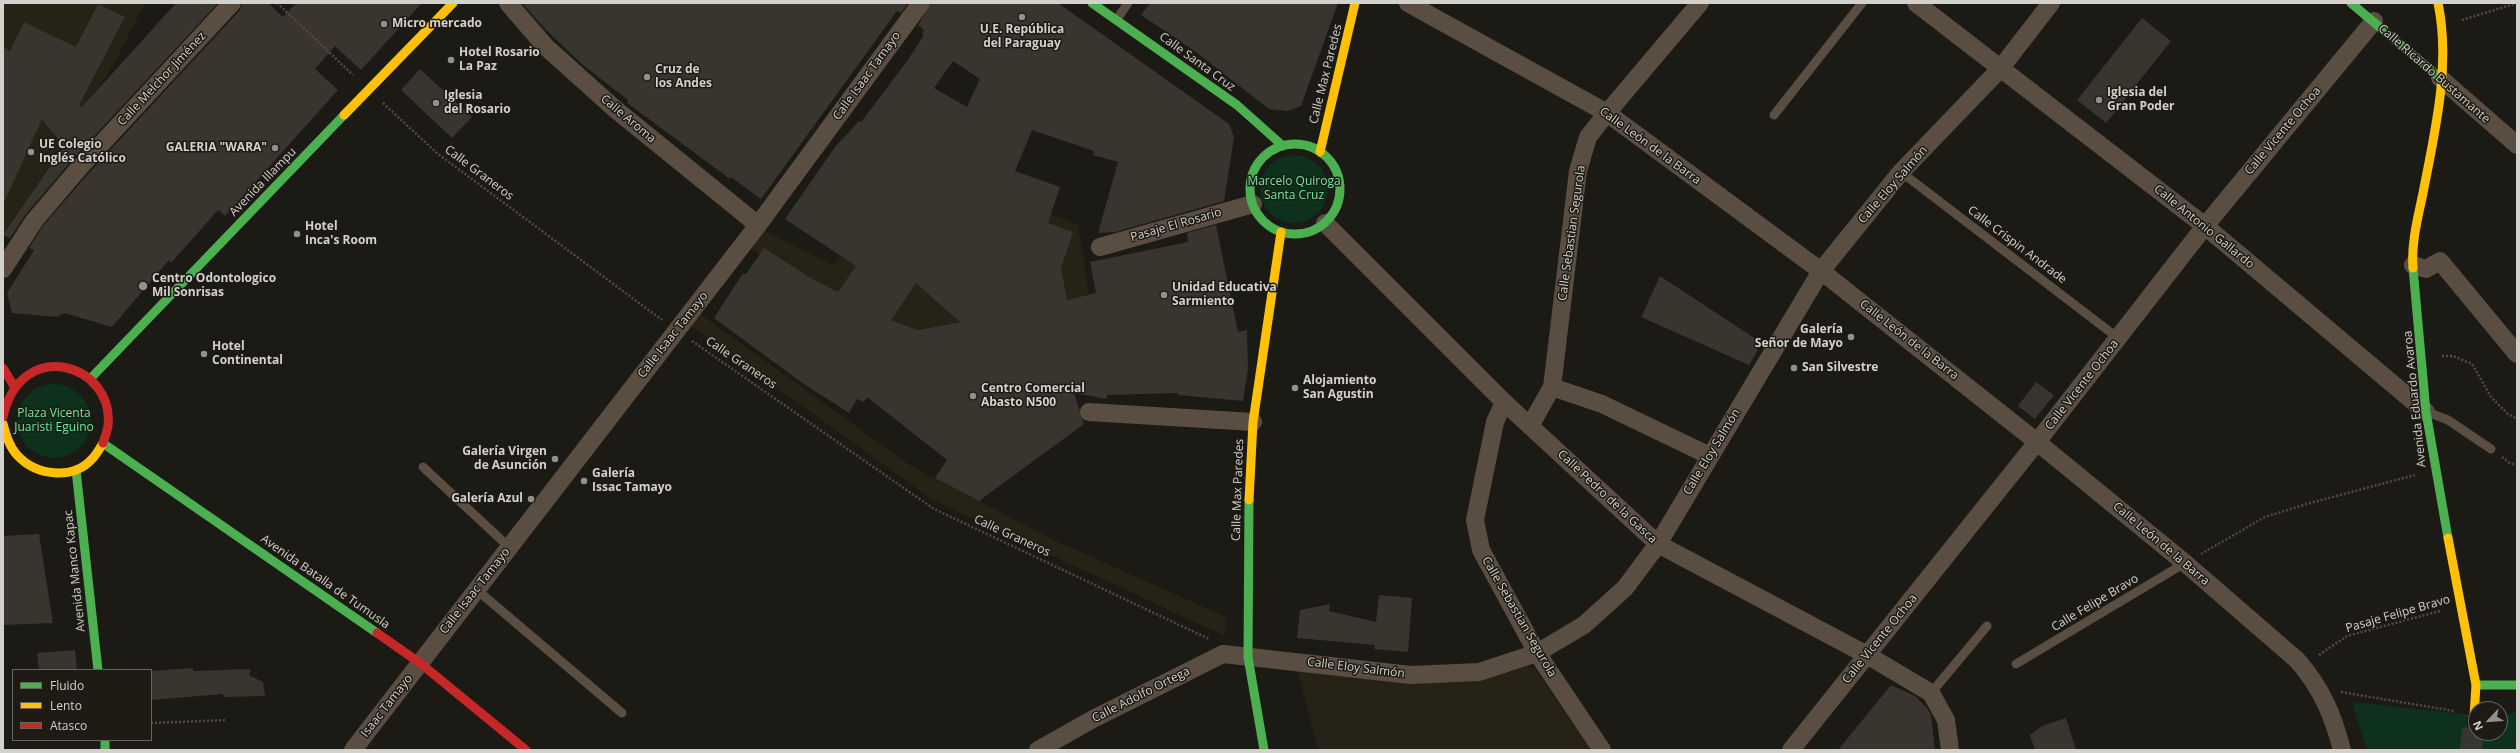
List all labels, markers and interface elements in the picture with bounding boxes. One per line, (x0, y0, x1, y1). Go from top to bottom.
marker: U.E. República del Paraguay (1017, 12, 1027, 22)
place label: Micro mercado (392, 17, 482, 31)
marker: Micro mercado (379, 19, 389, 29)
street label: Calle Ricardo Bustamante (2375, 21, 2493, 127)
place label: U.E. República del Paraguay (980, 23, 1064, 51)
street label: Calle Max Paredes (1307, 23, 1345, 125)
street label: Calle Melchor Jiménez (115, 29, 209, 129)
street label: Calle Isaac Tamayo (830, 29, 904, 123)
street label: Calle Santa Cruz (1156, 30, 1238, 94)
place label: Hotel Rosario La Paz (459, 46, 540, 74)
marker: Hotel Rosario La Paz (446, 55, 456, 65)
place label: Cruz de los Andes (655, 63, 712, 91)
marker: Cruz de los Andes (642, 72, 652, 82)
street label: Calle Vicente Ochoa (2242, 84, 2324, 178)
place label: Iglesia del Gran Poder (2107, 86, 2174, 114)
place label: Iglesia del Rosario (444, 89, 511, 117)
street label: Calle Aroma (597, 92, 659, 146)
marker: Iglesia del Gran Poder (2094, 95, 2104, 105)
marker: Iglesia del Rosario (431, 98, 441, 108)
street label: Calle León de la Barra (1597, 104, 1703, 188)
place label: UE Colegio Inglés Católico (39, 138, 126, 166)
place label: GALERIA "WARA" (166, 141, 267, 155)
street label: Calle Graneros (442, 142, 516, 204)
marker: GALERIA "WARA" (270, 143, 280, 153)
street label: Calle Eloy Salmón (1855, 143, 1931, 227)
street label: Avenida Illampu (227, 145, 299, 219)
marker: UE Colegio Inglés Católico (26, 147, 36, 157)
street label: Calle Sebastian Segurola (1555, 164, 1589, 302)
park label: Marcelo Quiroga Santa Cruz (1247, 175, 1341, 203)
street label: Calle Antonio Gallardo (2151, 182, 2257, 272)
street label: Calle Crispin Andrade (1965, 203, 2069, 287)
street label: Pasaje El Rosario (1129, 205, 1223, 245)
place label: Hotel Inca's Room (305, 220, 377, 248)
marker: Hotel Inca's Room (292, 229, 302, 239)
place label: Centro Odontologico Mil Sonrisas (152, 272, 276, 300)
marker: Centro Odontologico Mil Sonrisas (137, 280, 149, 292)
place label: Unidad Educativa Sarmiento (1172, 281, 1277, 309)
street label: Calle Isaac Tamayo (635, 289, 711, 381)
marker: Unidad Educativa Sarmiento (1159, 290, 1169, 300)
street label: Calle León de la Barra (1857, 297, 1961, 383)
place label: Galería Señor de Mayo (1755, 323, 1843, 351)
street label: Avenida Eduardo Avaroa (2401, 330, 2429, 468)
marker: Galería Señor de Mayo (1846, 332, 1856, 342)
street label: Calle Graneros (703, 334, 779, 392)
street label: Calle Vicente Ochoa (2042, 337, 2122, 433)
place label: Hotel Continental (212, 340, 283, 368)
marker: Hotel Continental (199, 349, 209, 359)
place label: San Silvestre (1802, 361, 1878, 375)
marker: San Silvestre (1789, 363, 1799, 373)
place label: Alojamiento San Agustin (1303, 374, 1376, 402)
place label: Centro Comercial Abasto N500 (981, 382, 1085, 410)
marker: Alojamiento San Agustin (1290, 383, 1300, 393)
marker: Centro Comercial Abasto N500 (968, 391, 978, 401)
street label: Calle Eloy Salmón (1681, 406, 1743, 498)
park label: Plaza Vicenta Juaristi Eguino (14, 407, 94, 435)
street label: Calle Max Paredes (1229, 439, 1247, 541)
place label: Galería Virgen de Asunción (462, 445, 547, 473)
street label: Calle Pedro de la Gasca (1554, 447, 1660, 547)
marker: Galería Virgen de Asunción (550, 454, 560, 464)
place label: Galería Issac Tamayo (592, 467, 672, 495)
marker: Galería Issac Tamayo (579, 476, 589, 486)
place label: Galería Azul (451, 492, 523, 506)
marker: Galería Azul (526, 494, 536, 504)
street label: Calle León de la Barra (2110, 499, 2212, 589)
street label: Avenida Manco Kapac (61, 509, 89, 633)
street label: Calle Graneros (972, 512, 1052, 560)
street label: Avenida Batalla de Tumusla (258, 532, 392, 632)
street label: Calle Isaac Tamayo (437, 545, 513, 637)
street label: Calle Sebastian Segurola (1479, 554, 1559, 680)
street label: Calle Felipe Bravo (2049, 571, 2141, 635)
street label: Calle Vicente Ochoa (1840, 591, 1920, 687)
street label: Pasaje Felipe Bravo (2344, 592, 2452, 636)
street label: Calle Eloy Salmón (1306, 655, 1406, 681)
street label: Calle Adolfo Ortega (1090, 664, 1192, 726)
legend (12, 669, 152, 741)
street label: Isaac Tamayo (358, 672, 416, 740)
text: Fluido (50, 677, 84, 694)
text: Lento (50, 697, 82, 714)
north arrow (2468, 701, 2508, 741)
text: Atasco (50, 717, 87, 734)
text: N (2469, 719, 2486, 733)

